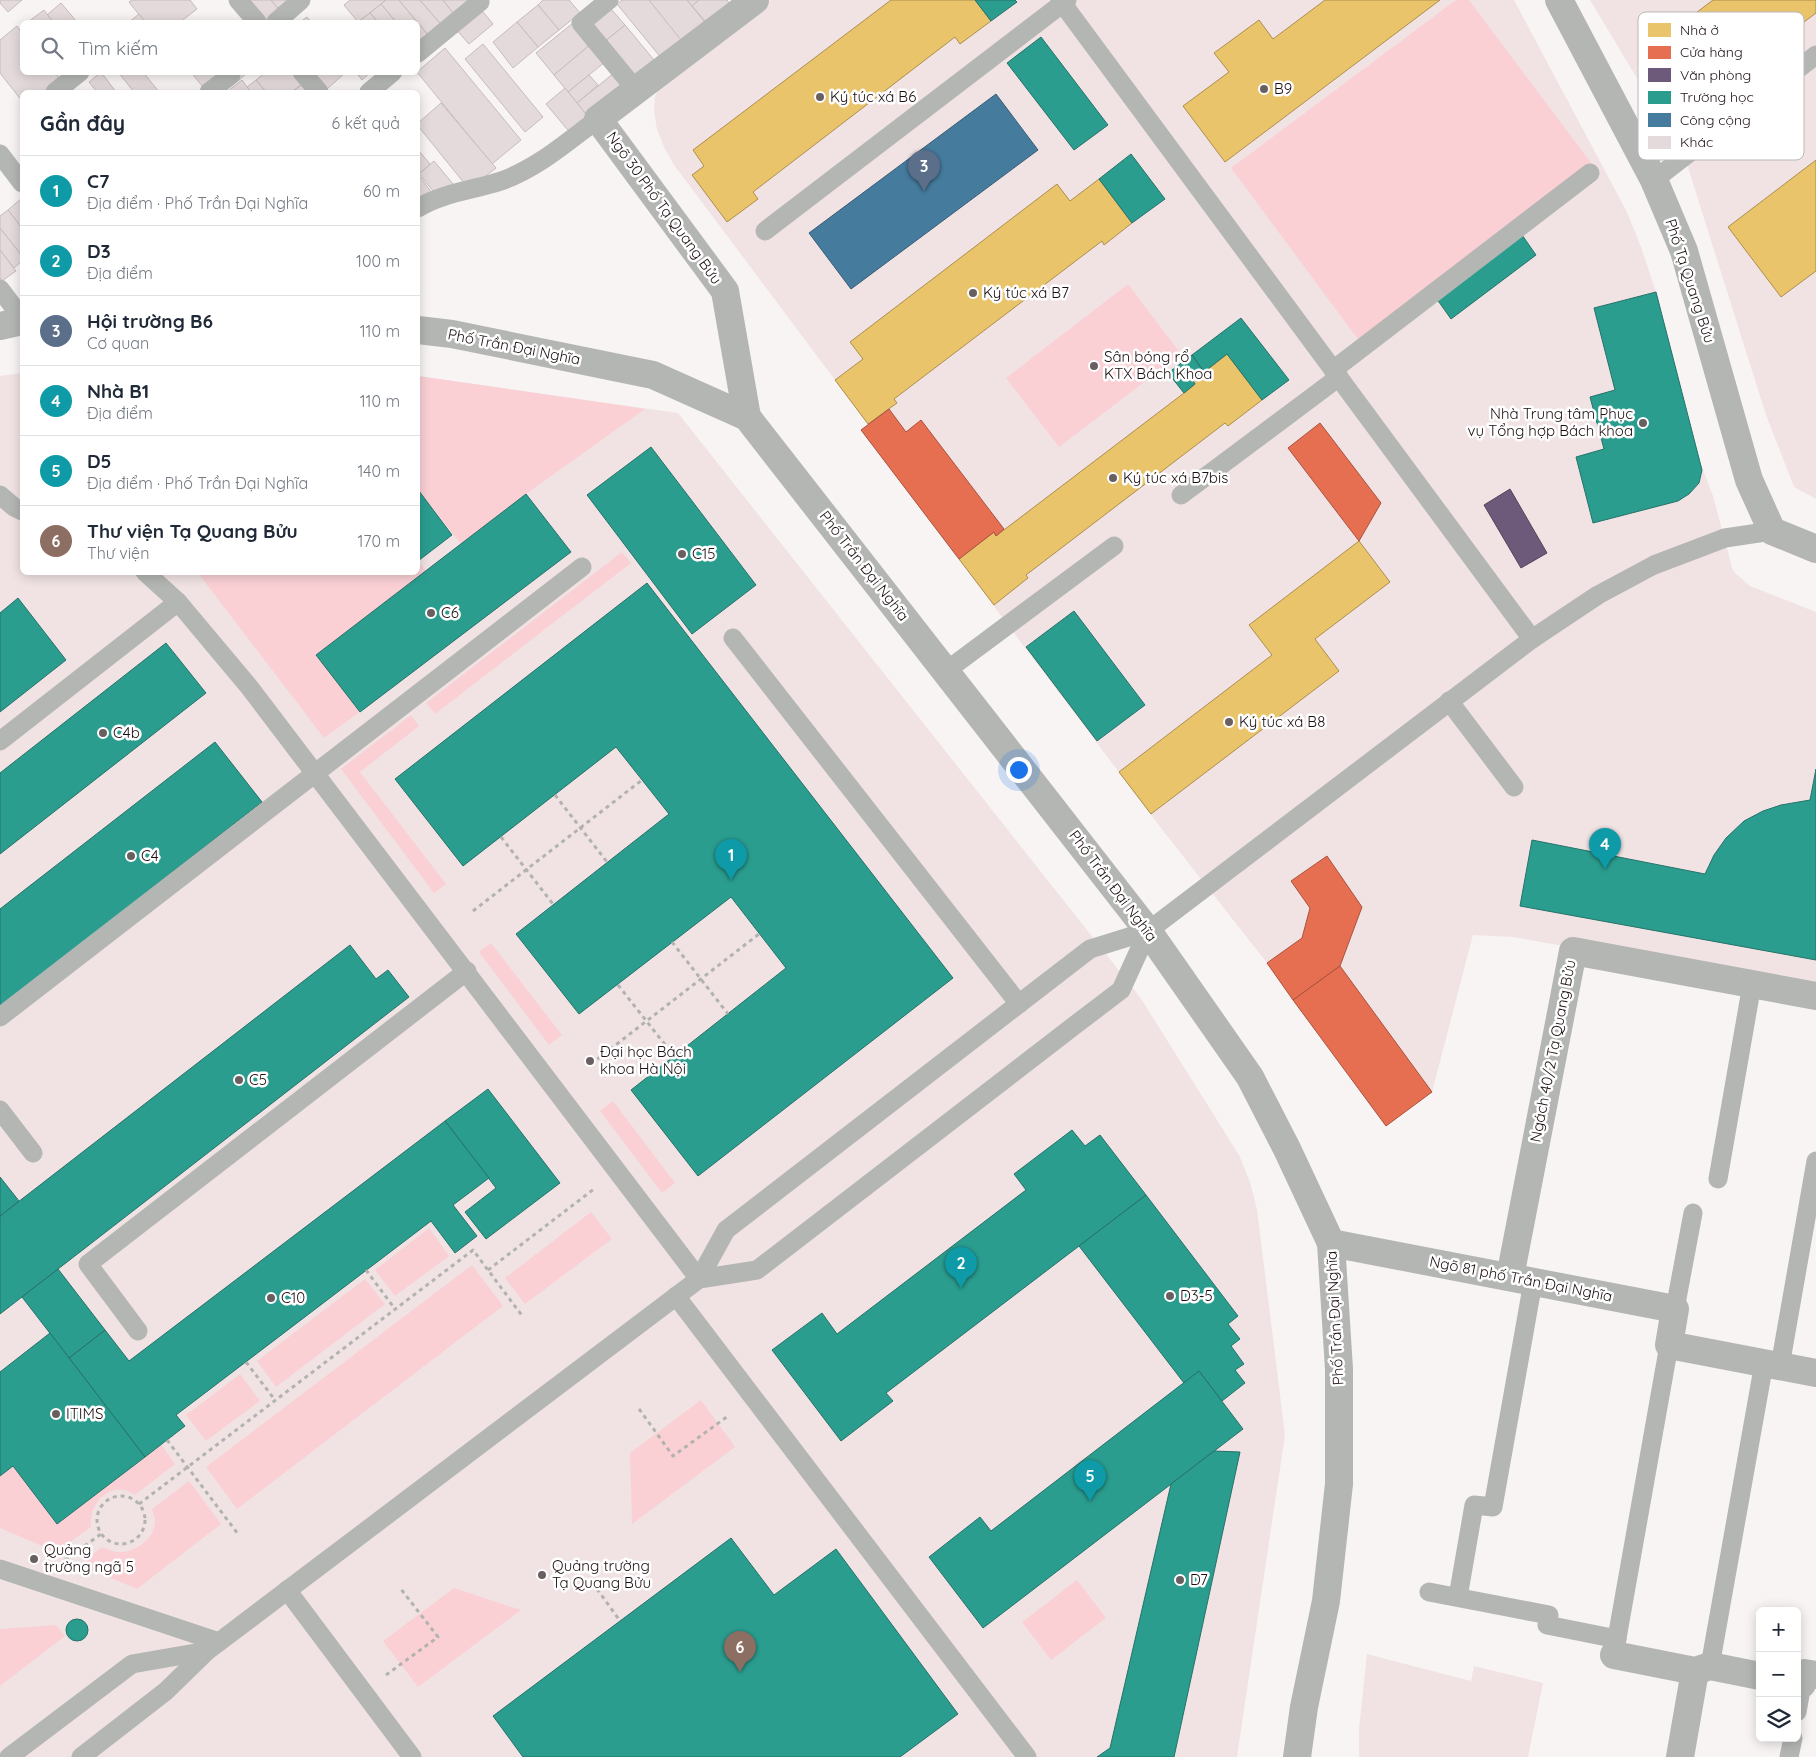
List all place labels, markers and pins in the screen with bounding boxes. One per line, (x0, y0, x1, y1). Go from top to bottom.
place label: B9 (1274, 79, 1292, 98)
marker: B9 (1258, 83, 1270, 95)
place label: Ký túc xá B6 (830, 87, 916, 106)
marker: Ký túc xá B6 (814, 91, 826, 103)
pin: 3 (908, 150, 940, 191)
place label: Ký túc xá B7 (983, 283, 1069, 302)
marker: Ký túc xá B7 (967, 287, 979, 299)
place label: Sân bóng rổ KTX Bách Khoa (1104, 347, 1212, 383)
marker: Sân bóng rổ KTX Bách Khoa (1088, 360, 1100, 372)
place label: Nhà Trung tâm Phục vụ Tổng hợp Bách khoa (1468, 404, 1633, 440)
marker: Nhà Trung tâm Phục vụ Tổng hợp Bách khoa (1637, 417, 1649, 429)
place label: Ký túc xá B7bis (1123, 468, 1228, 487)
marker: Ký túc xá B7bis (1107, 472, 1119, 484)
place label: C15 (692, 544, 716, 563)
marker: C15 (676, 548, 688, 560)
place label: C6 (441, 603, 459, 622)
marker: C6 (425, 607, 437, 619)
place label: Ký túc xá B8 (1239, 712, 1325, 731)
marker: Ký túc xá B8 (1223, 716, 1235, 728)
place label: C4b (113, 723, 140, 742)
marker: C4b (97, 727, 109, 739)
pin: 4 (1589, 828, 1621, 869)
pin: 1 (715, 839, 747, 880)
place label: C4 (141, 846, 159, 865)
marker: C4 (125, 850, 137, 862)
place label: Đại học Bách khoa Hà Nội (600, 1042, 692, 1078)
marker: Đại học Bách khoa Hà Nội (584, 1055, 596, 1067)
place label: C5 (249, 1070, 267, 1089)
marker: C5 (233, 1074, 245, 1086)
pin: 2 (945, 1247, 977, 1288)
place label: D3-5 (1180, 1286, 1213, 1305)
place label: C10 (281, 1288, 305, 1307)
marker: D3-5 (1164, 1290, 1176, 1302)
marker: C10 (265, 1292, 277, 1304)
place label: ITIMS (66, 1404, 103, 1423)
marker: ITIMS (50, 1408, 62, 1420)
pin: 5 (1074, 1460, 1106, 1501)
place label: Quảng trường ngã 5 (44, 1540, 134, 1576)
marker: Quảng trường ngã 5 (28, 1553, 40, 1565)
place label: Quảng trường Tạ Quang Bửu (552, 1556, 651, 1592)
marker: Quảng trường Tạ Quang Bửu (536, 1569, 548, 1581)
place label: D7 (1190, 1570, 1208, 1589)
marker: D7 (1174, 1574, 1186, 1586)
pin: 6 (724, 1631, 756, 1672)

